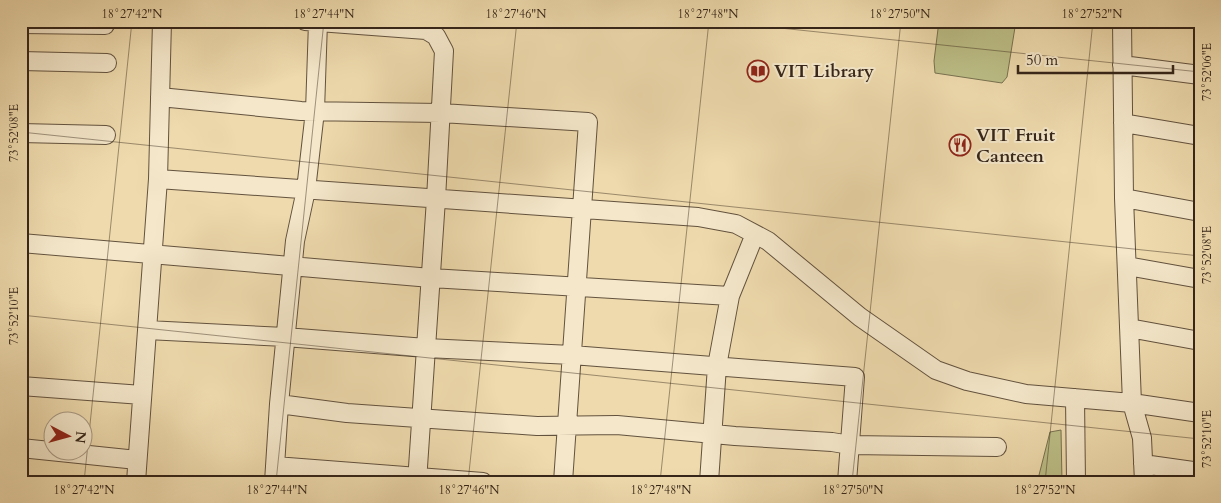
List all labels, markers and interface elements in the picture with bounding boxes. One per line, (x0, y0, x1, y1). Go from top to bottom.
text: 18°27'42"N (102, 6, 163, 22)
text: 18°27'44"N (294, 6, 355, 22)
text: 18°27'46"N (486, 6, 547, 22)
text: 18°27'48"N (678, 6, 739, 22)
text: 18°27'50"N (870, 6, 931, 22)
text: 18°27'52"N (1062, 6, 1123, 22)
scale bar (1018, 42, 1174, 74)
text: 73°52'06"E (1199, 43, 1215, 101)
text: 50 m (1026, 50, 1058, 70)
library icon: VIT Library (746, 59, 770, 83)
place label: VIT Library (774, 59, 875, 84)
text: 73°52'08"E (6, 104, 22, 162)
place label: VIT Fruit Canteen (976, 123, 1056, 169)
restaurant icon: VIT Fruit Canteen (948, 133, 972, 157)
text: 73°52'08"E (1199, 226, 1215, 284)
text: 73°52'10"E (6, 287, 22, 345)
north arrow (42, 410, 92, 460)
text: 73°52'10"E (1199, 410, 1215, 468)
text: N (70, 430, 91, 444)
text: 18°27'42"N (54, 482, 115, 498)
text: 18°27'44"N (247, 482, 308, 498)
text: 18°27'46"N (439, 482, 500, 498)
text: 18°27'48"N (631, 482, 692, 498)
text: 18°27'50"N (823, 482, 884, 498)
text: 18°27'52"N (1015, 482, 1076, 498)

